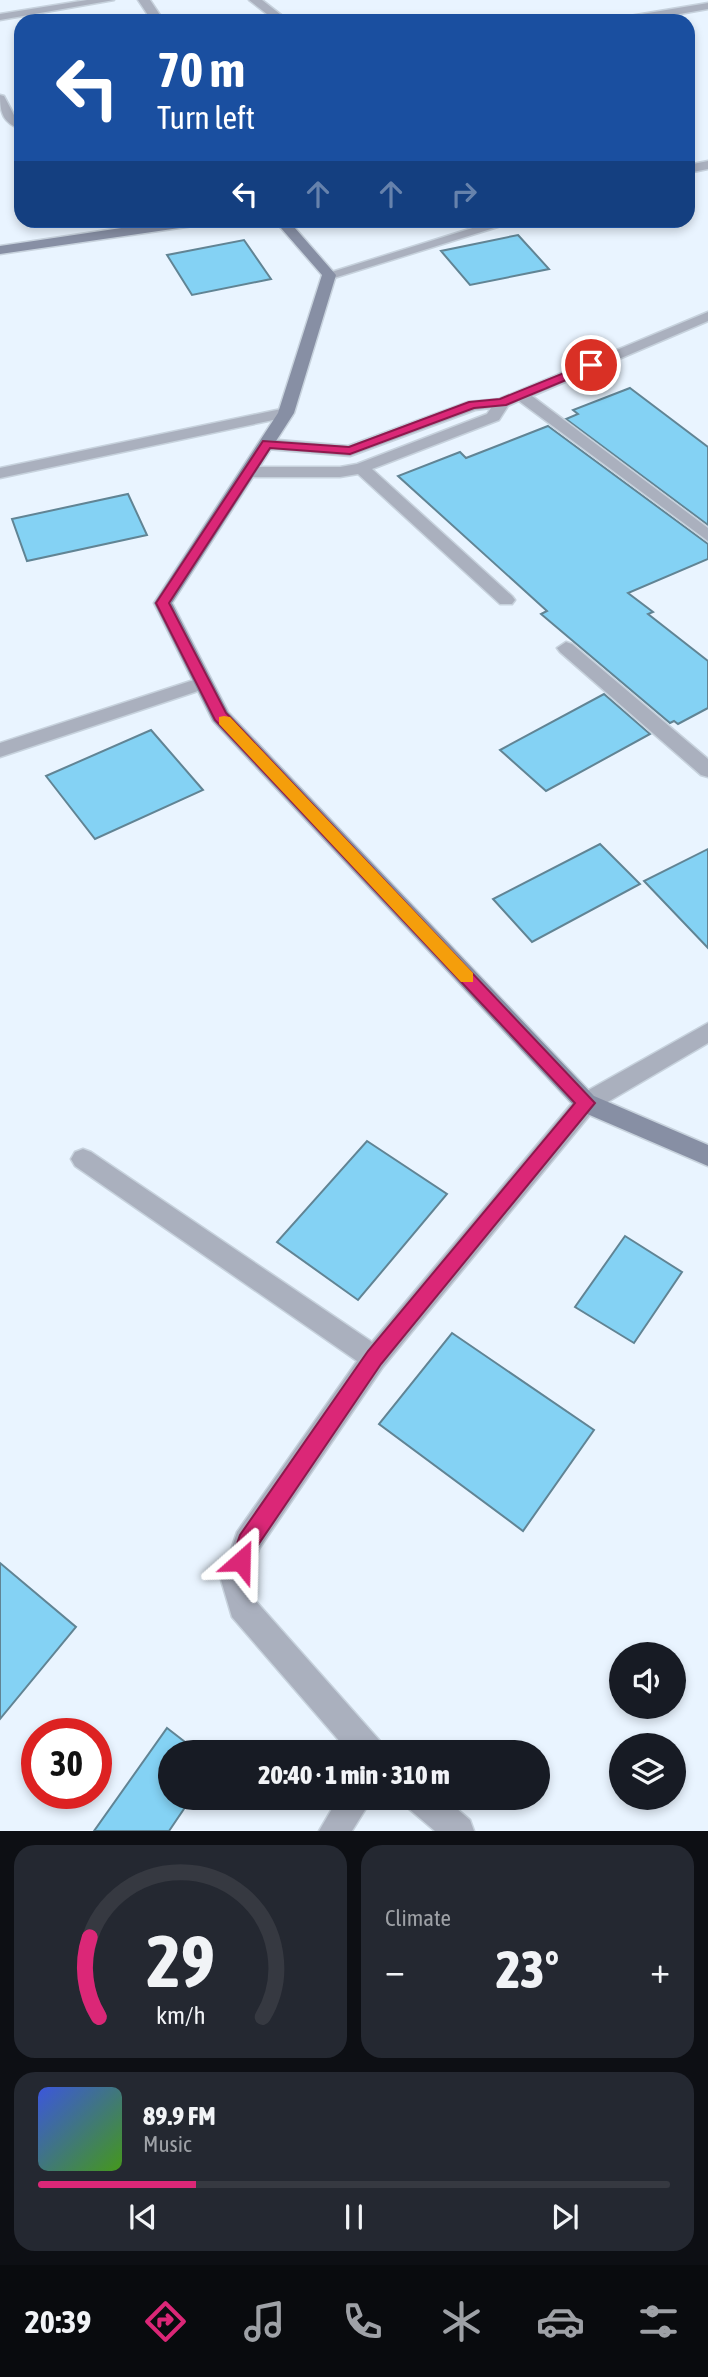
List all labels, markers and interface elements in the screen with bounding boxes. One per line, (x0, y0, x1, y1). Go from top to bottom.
text: 70 m (157, 41, 245, 97)
icon: left (42, 42, 133, 133)
text: Turn left (157, 99, 255, 136)
icon: left (226, 175, 264, 213)
icon: ahead (299, 175, 337, 213)
icon: ahead (372, 175, 410, 213)
icon: right (445, 175, 483, 213)
pin (561, 335, 621, 395)
icon: arrive (572, 346, 610, 384)
position arrow (204, 1524, 278, 1598)
map controls (609, 1642, 686, 1810)
button: sound (609, 1642, 686, 1719)
speed limit sign: 30 (21, 1718, 112, 1809)
button: layers (609, 1733, 686, 1810)
text: 20:40 · 1 min · 310 m (258, 1760, 450, 1790)
text: Climate (385, 1905, 451, 1931)
text: 29 (146, 1920, 215, 2003)
text: 23° (496, 1939, 559, 1999)
text: − (385, 1948, 405, 1991)
text: + (650, 1948, 670, 1991)
text: km/h (156, 2001, 205, 2029)
text: 89.9 FM (143, 2101, 216, 2131)
text: Music (143, 2131, 191, 2157)
icon: previous (124, 2198, 162, 2236)
icon: pause (335, 2198, 373, 2236)
icon: next (546, 2198, 584, 2236)
icon: directions (141, 2297, 190, 2346)
icon: music (240, 2297, 289, 2346)
icon: phone (338, 2297, 387, 2346)
icon: climate (437, 2297, 486, 2346)
icon: car (536, 2297, 585, 2346)
icon: filters (634, 2297, 683, 2346)
text: 20:39 (25, 2303, 91, 2340)

